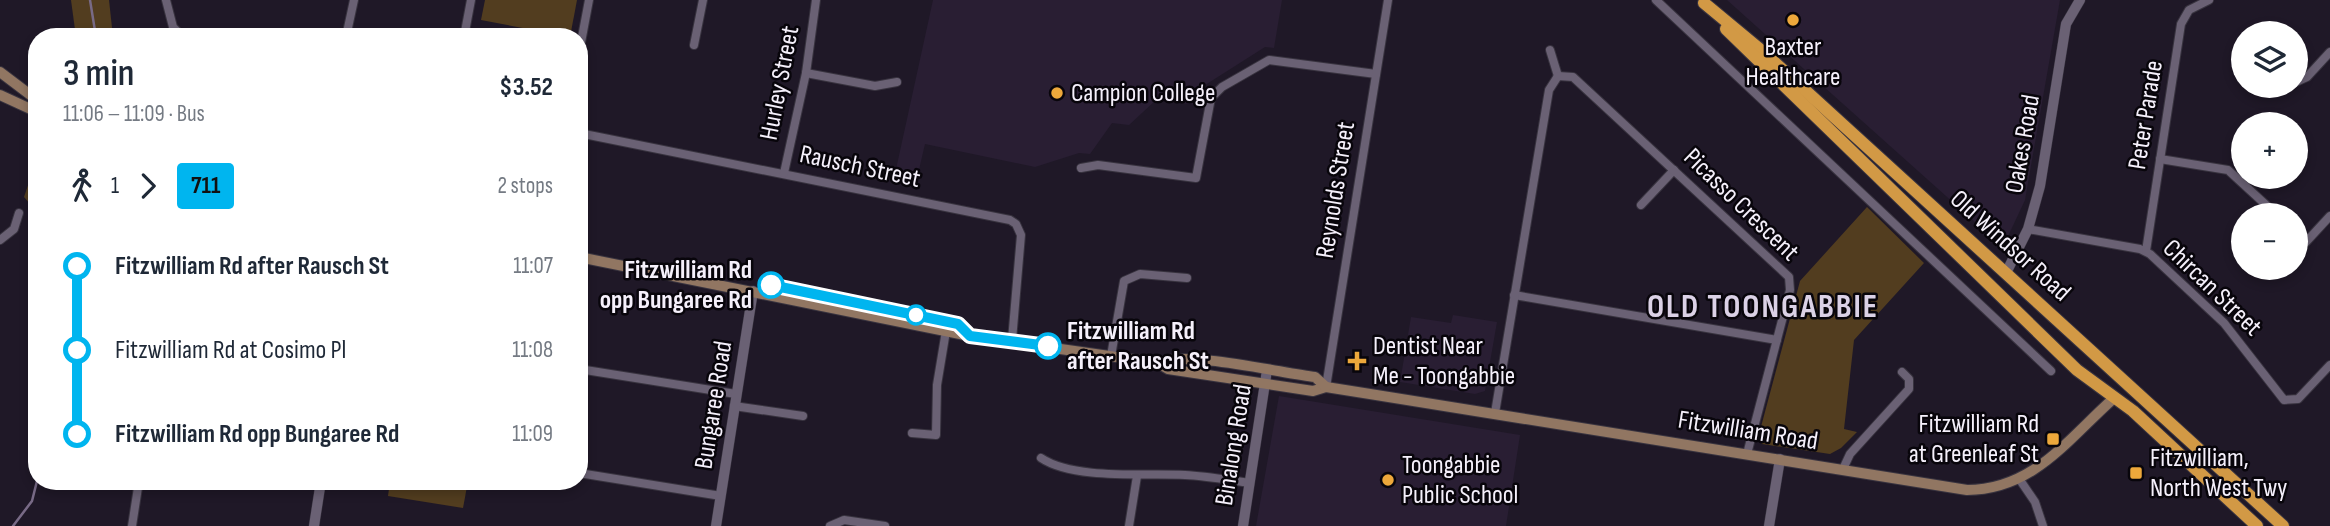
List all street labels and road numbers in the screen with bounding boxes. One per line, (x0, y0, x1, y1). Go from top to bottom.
street label: Hurley Street (754, 23, 806, 143)
street label: Peter Parade (2122, 58, 2170, 172)
street label: Oakes Road (1999, 92, 2047, 196)
street label: Reynolds Street (1310, 119, 1362, 261)
street label: Rausch Street (797, 139, 923, 195)
street label: Picasso Crescent (1677, 142, 1805, 268)
street label: Old Windsor Road (1943, 184, 2077, 308)
street label: Chircan Street (2156, 233, 2268, 343)
street label: Bungaree Road (689, 339, 739, 471)
street label: Binalong Road (1209, 382, 1259, 508)
street label: Fitzwilliam Road (1676, 405, 1820, 457)

